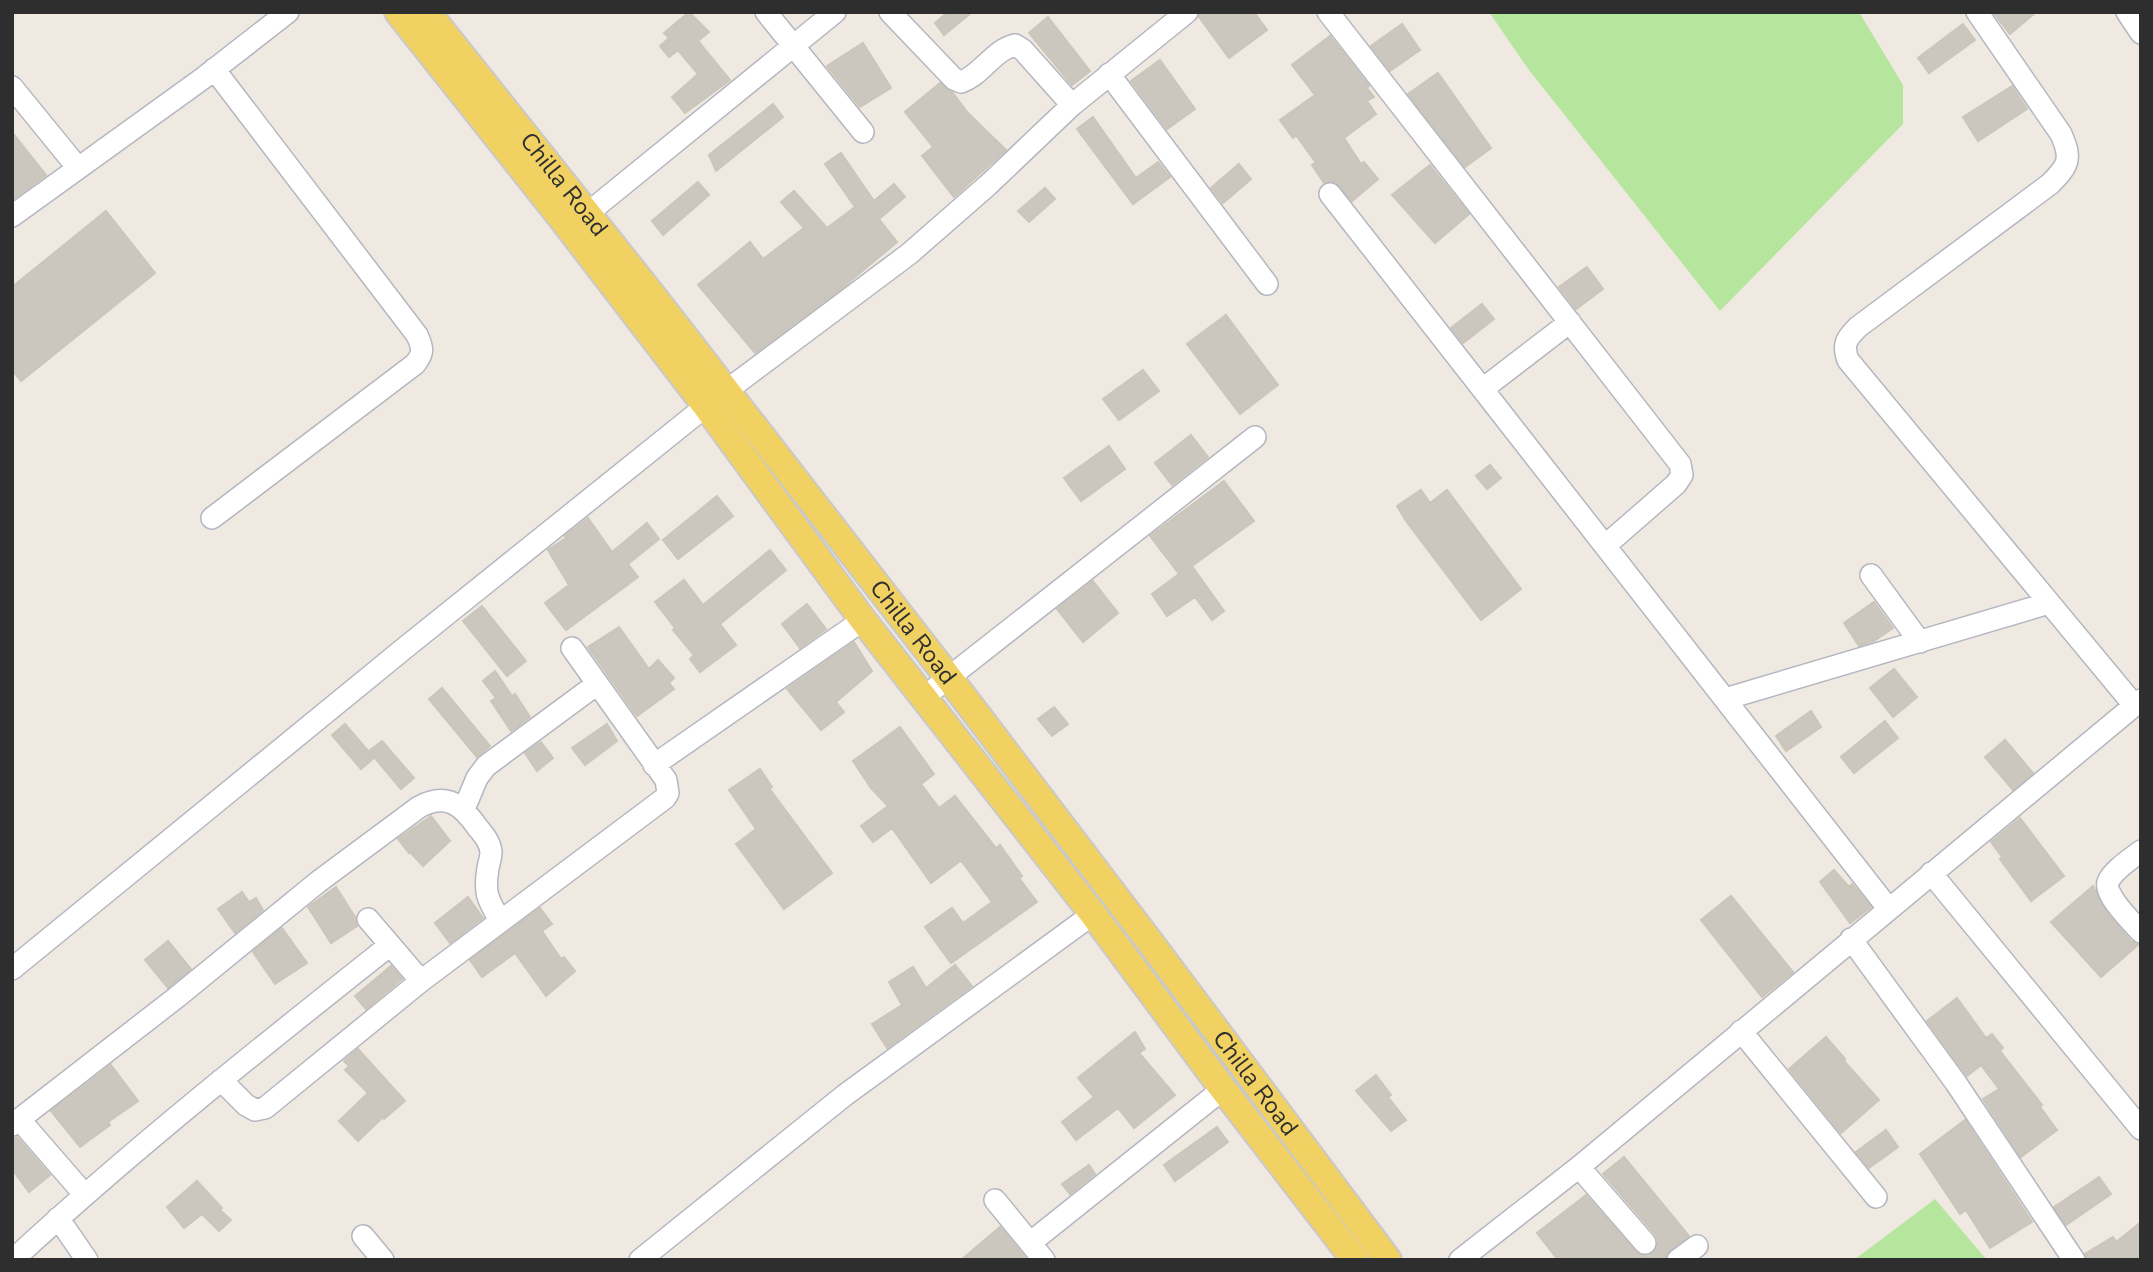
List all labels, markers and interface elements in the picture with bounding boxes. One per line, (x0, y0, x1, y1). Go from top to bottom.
street label: Chilla Road (513, 126, 615, 243)
street label: Chilla Road (863, 573, 964, 691)
street label: Chilla Road (1205, 1024, 1306, 1142)

